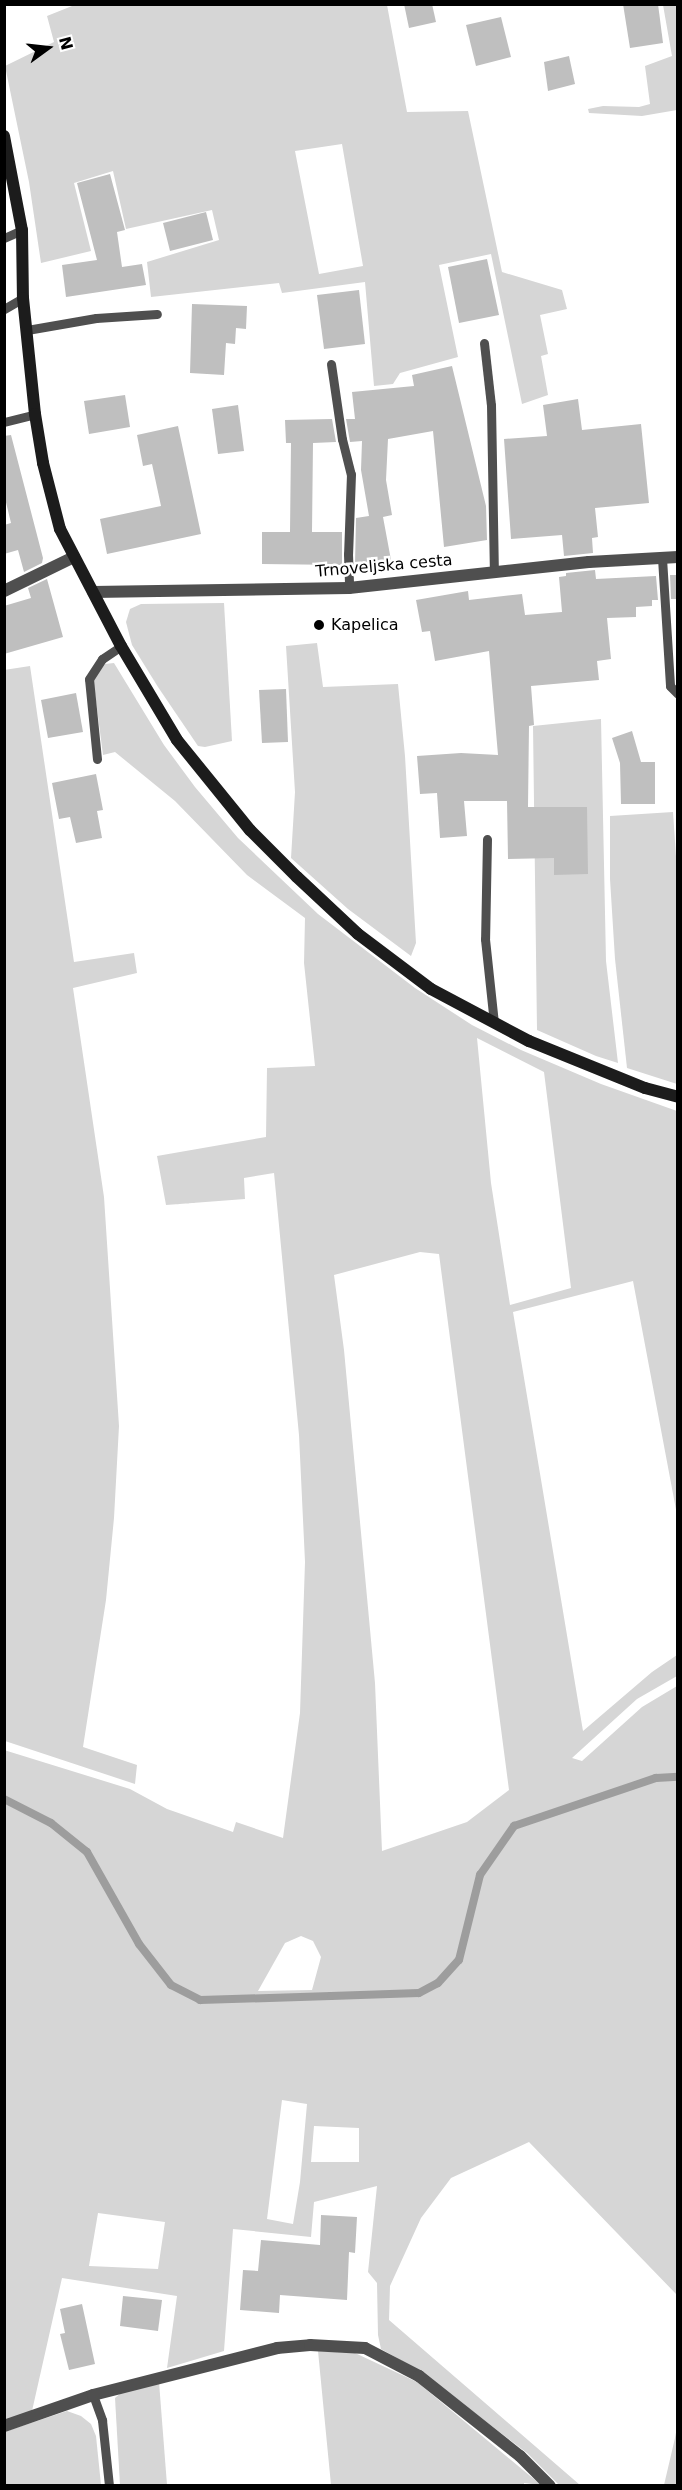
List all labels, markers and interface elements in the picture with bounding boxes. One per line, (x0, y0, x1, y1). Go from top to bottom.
north arrow (18, 18, 78, 78)
text: N (55, 34, 77, 52)
street label: Trnoveljska cesta (315, 550, 453, 582)
place label: Kapelica (331, 615, 399, 635)
marker: Kapelica (312, 618, 326, 632)

